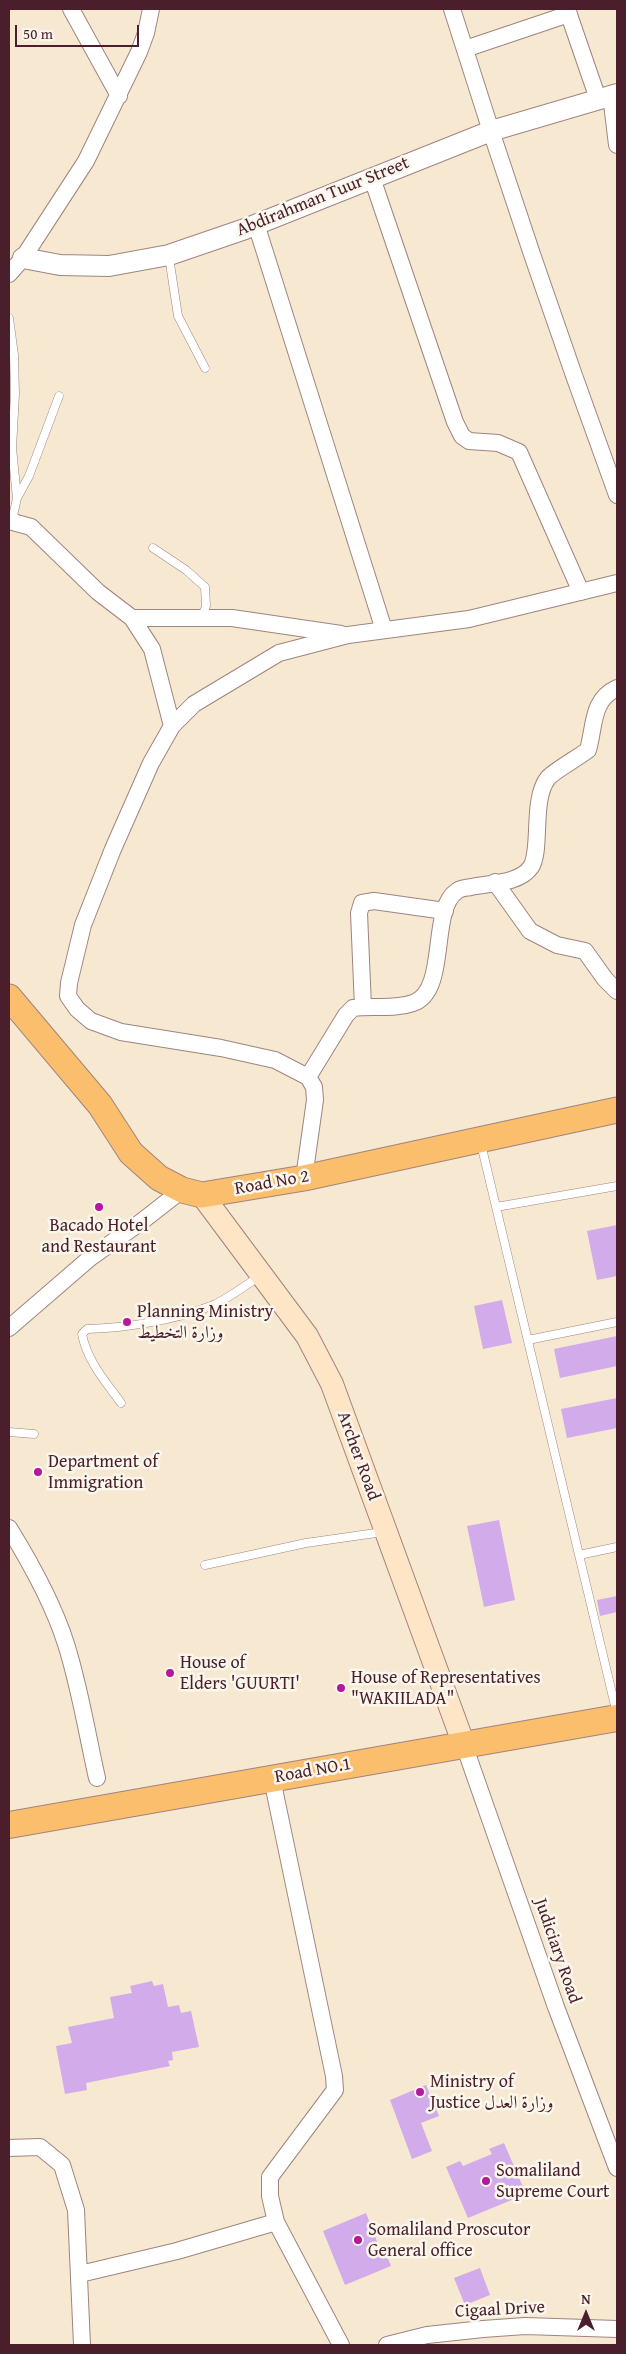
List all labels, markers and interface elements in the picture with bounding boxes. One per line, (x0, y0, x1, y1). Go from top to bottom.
scale bar (18, 15, 141, 47)
text: 50 m (23, 23, 53, 44)
street label: Abdirahman Tuur Street (233, 152, 413, 242)
street label: Road No 2 (233, 1166, 311, 1200)
marker: Bacado Hotel and Restaurant (93, 1201, 105, 1213)
place label: Bacado Hotel and Restaurant (42, 1215, 156, 1258)
place label: Planning Ministry وزارة التخطيط (137, 1301, 273, 1344)
marker: Planning Ministry وزارة التخطيط (121, 1316, 133, 1328)
street label: Archer Road (332, 1408, 384, 1504)
place label: Department of Immigration (48, 1451, 158, 1494)
marker: Department of Immigration (32, 1466, 44, 1478)
place label: House of Elders 'GUURTI' (180, 1652, 300, 1695)
marker: House of Elders 'GUURTI' (164, 1667, 176, 1679)
place label: House of Representatives "WAKIILADA" (351, 1667, 541, 1710)
marker: House of Representatives "WAKIILADA" (335, 1682, 347, 1694)
street label: Road NO.1 (273, 1754, 353, 1788)
street label: Judiciary Road (529, 1896, 585, 2006)
place label: Ministry of Justice وزارة العدل (430, 2071, 553, 2114)
marker: Ministry of Justice وزارة العدل (414, 2086, 426, 2098)
place label: Somaliland Supreme Court (496, 2160, 609, 2202)
marker: Somaliland Supreme Court (480, 2175, 492, 2187)
place label: Somaliland Proscutor General office (368, 2219, 530, 2262)
marker: Somaliland Proscutor General office (352, 2234, 364, 2246)
north arrow (561, 2289, 611, 2339)
text: N (581, 2289, 591, 2309)
street label: Cigaal Drive (454, 2297, 546, 2323)

